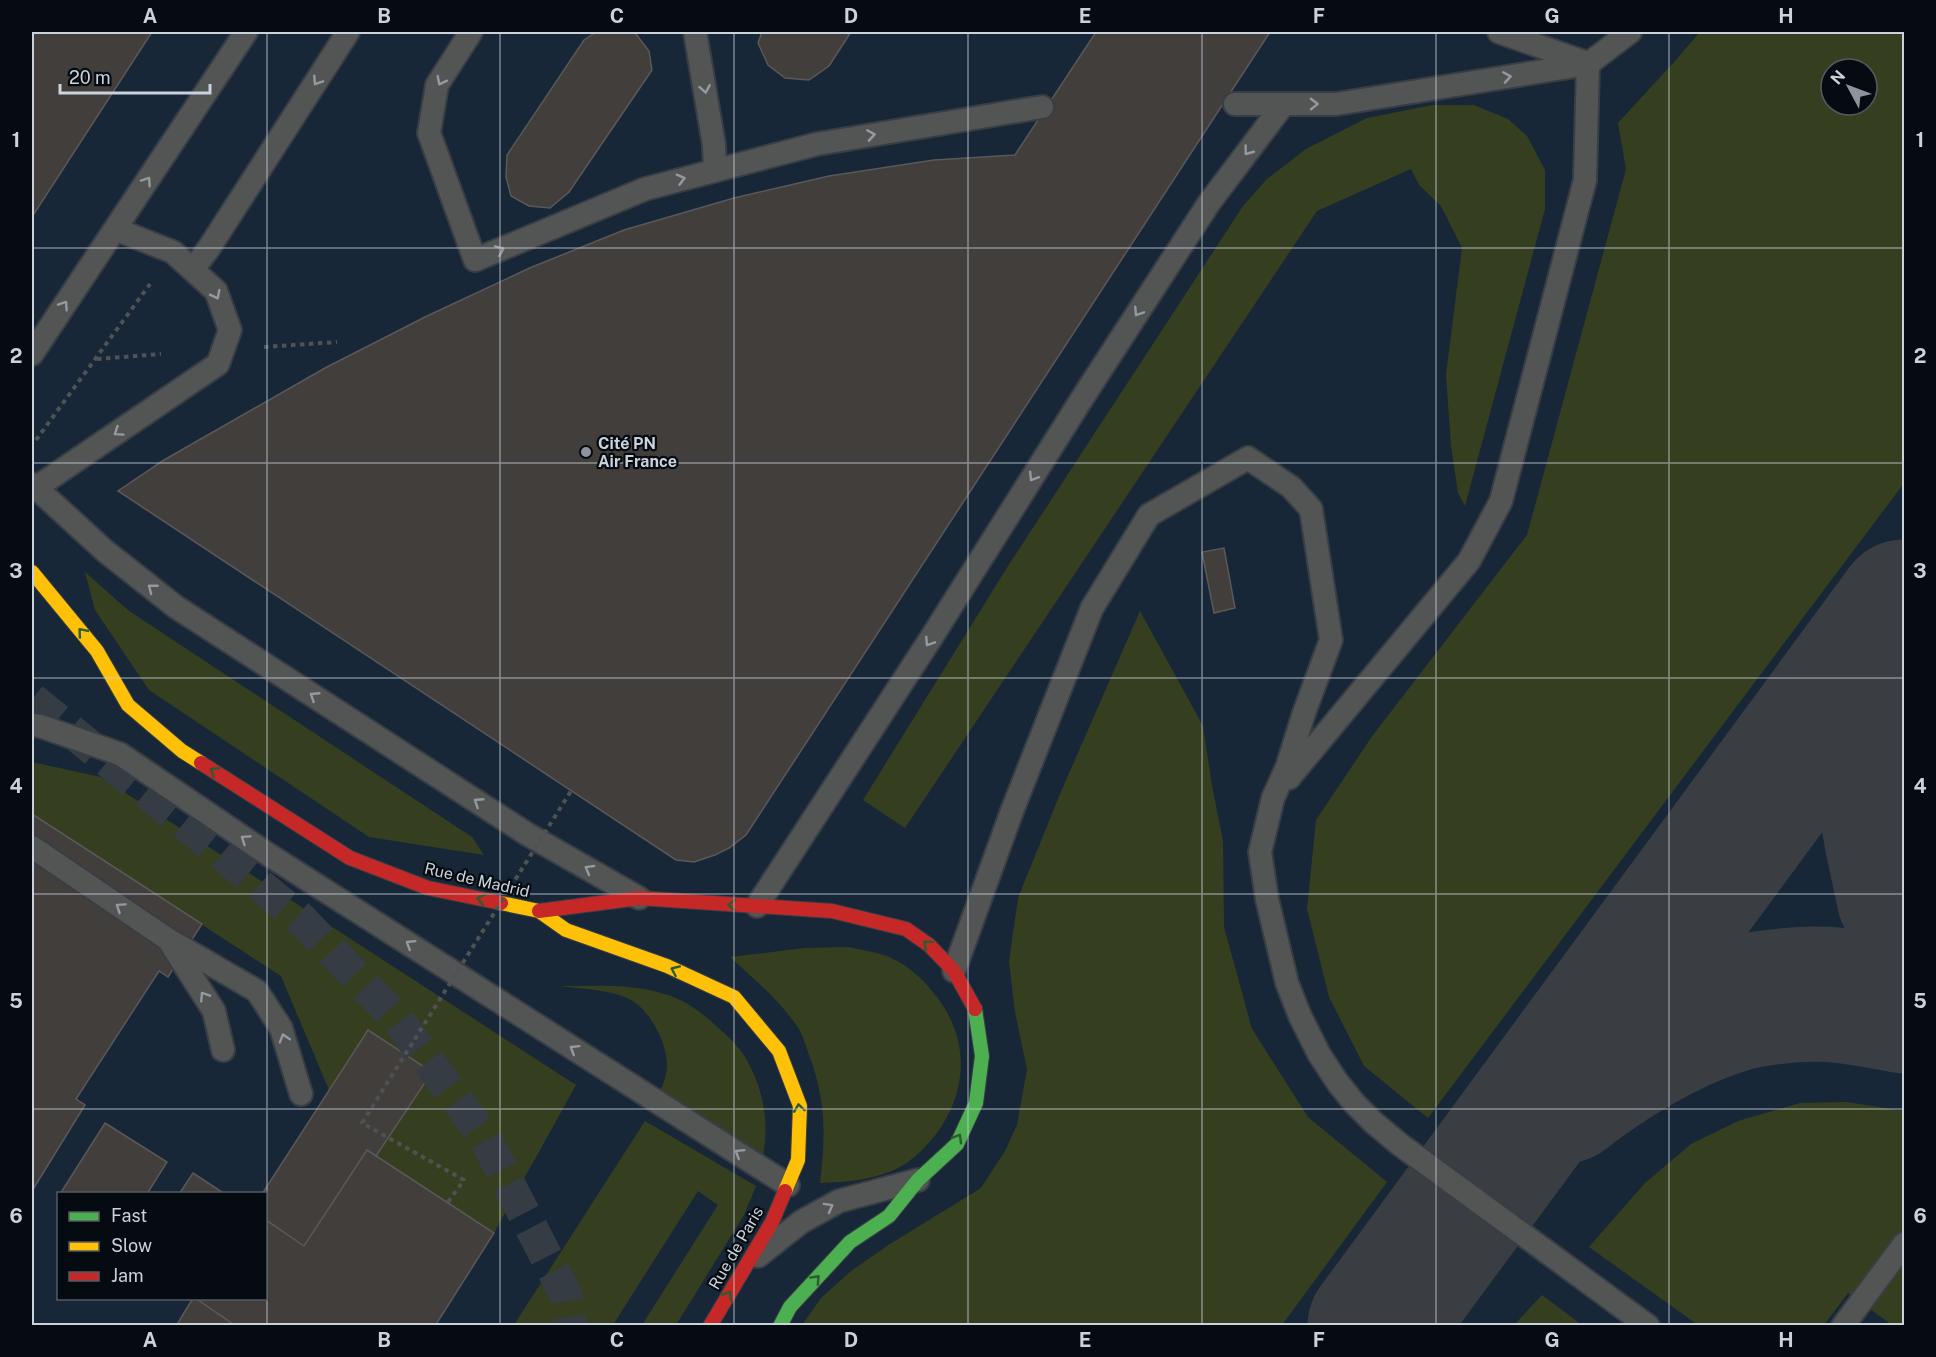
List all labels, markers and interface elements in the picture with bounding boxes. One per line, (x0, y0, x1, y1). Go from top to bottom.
text: A (143, 4, 157, 28)
text: B (377, 4, 391, 28)
text: C (610, 4, 624, 28)
text: D (844, 4, 858, 28)
text: E (1079, 4, 1091, 28)
text: F (1313, 4, 1325, 28)
text: G (1544, 4, 1560, 28)
text: H (1778, 4, 1794, 28)
scale bar (60, 57, 210, 95)
north arrow (1819, 57, 1879, 117)
text: 20 m (69, 67, 111, 88)
text: N (1827, 67, 1849, 88)
one-way arrow (1502, 72, 1512, 84)
one-way arrow (313, 74, 324, 85)
one-way arrow (436, 75, 448, 86)
one-way arrow (698, 84, 711, 94)
one-way arrow (1310, 98, 1319, 111)
text: 1 (12, 128, 20, 152)
text: 1 (1916, 128, 1924, 152)
one-way arrow (866, 129, 876, 142)
one-way arrow (1244, 145, 1255, 156)
one-way arrow (676, 174, 686, 187)
one-way arrow (140, 176, 151, 187)
one-way arrow (494, 245, 505, 257)
one-way arrow (209, 289, 221, 300)
one-way arrow (57, 301, 68, 312)
one-way arrow (1134, 306, 1145, 317)
text: 2 (10, 344, 22, 368)
text: 2 (1914, 344, 1926, 368)
one-way arrow (114, 425, 125, 436)
place label: Cité PN Air France (598, 434, 677, 471)
marker: Cité PN Air France (579, 445, 593, 459)
one-way arrow (1028, 471, 1040, 481)
text: 3 (9, 559, 23, 583)
text: 3 (1913, 559, 1927, 583)
one-way arrow (148, 585, 159, 596)
one-way arrow (78, 628, 89, 639)
one-way arrow (925, 635, 936, 646)
one-way arrow (310, 692, 320, 704)
one-way arrow (209, 767, 220, 778)
text: 4 (9, 774, 23, 798)
text: 4 (1913, 774, 1927, 798)
one-way arrow (474, 798, 484, 810)
one-way arrow (241, 835, 252, 846)
street label: Rue de Madrid (423, 859, 531, 901)
one-way arrow (584, 865, 595, 877)
one-way arrow (477, 893, 487, 906)
one-way arrow (727, 898, 736, 911)
one-way arrow (116, 903, 127, 914)
one-way arrow (406, 940, 416, 952)
one-way arrow (922, 941, 933, 952)
one-way arrow (671, 966, 682, 978)
text: 5 (9, 989, 23, 1013)
text: 5 (1913, 989, 1927, 1013)
one-way arrow (201, 991, 212, 1002)
one-way arrow (279, 1033, 292, 1044)
one-way arrow (570, 1044, 580, 1056)
one-way arrow (793, 1103, 805, 1113)
one-way arrow (951, 1134, 962, 1144)
one-way arrow (735, 1149, 745, 1161)
legend (57, 1192, 267, 1300)
one-way arrow (823, 1202, 833, 1214)
street label: Rue de Paris (705, 1203, 767, 1293)
text: 6 (9, 1204, 23, 1228)
text: 6 (1913, 1204, 1927, 1228)
text: Fast (111, 1205, 147, 1226)
text: Slow (111, 1235, 152, 1256)
text: Jam (111, 1265, 144, 1286)
one-way arrow (809, 1276, 820, 1286)
one-way arrow (721, 1291, 733, 1301)
text: A (143, 1328, 157, 1352)
text: B (377, 1328, 391, 1352)
text: C (610, 1328, 624, 1352)
text: D (844, 1328, 858, 1352)
text: E (1079, 1328, 1091, 1352)
text: F (1313, 1328, 1325, 1352)
text: G (1544, 1328, 1560, 1352)
text: H (1778, 1328, 1794, 1352)

